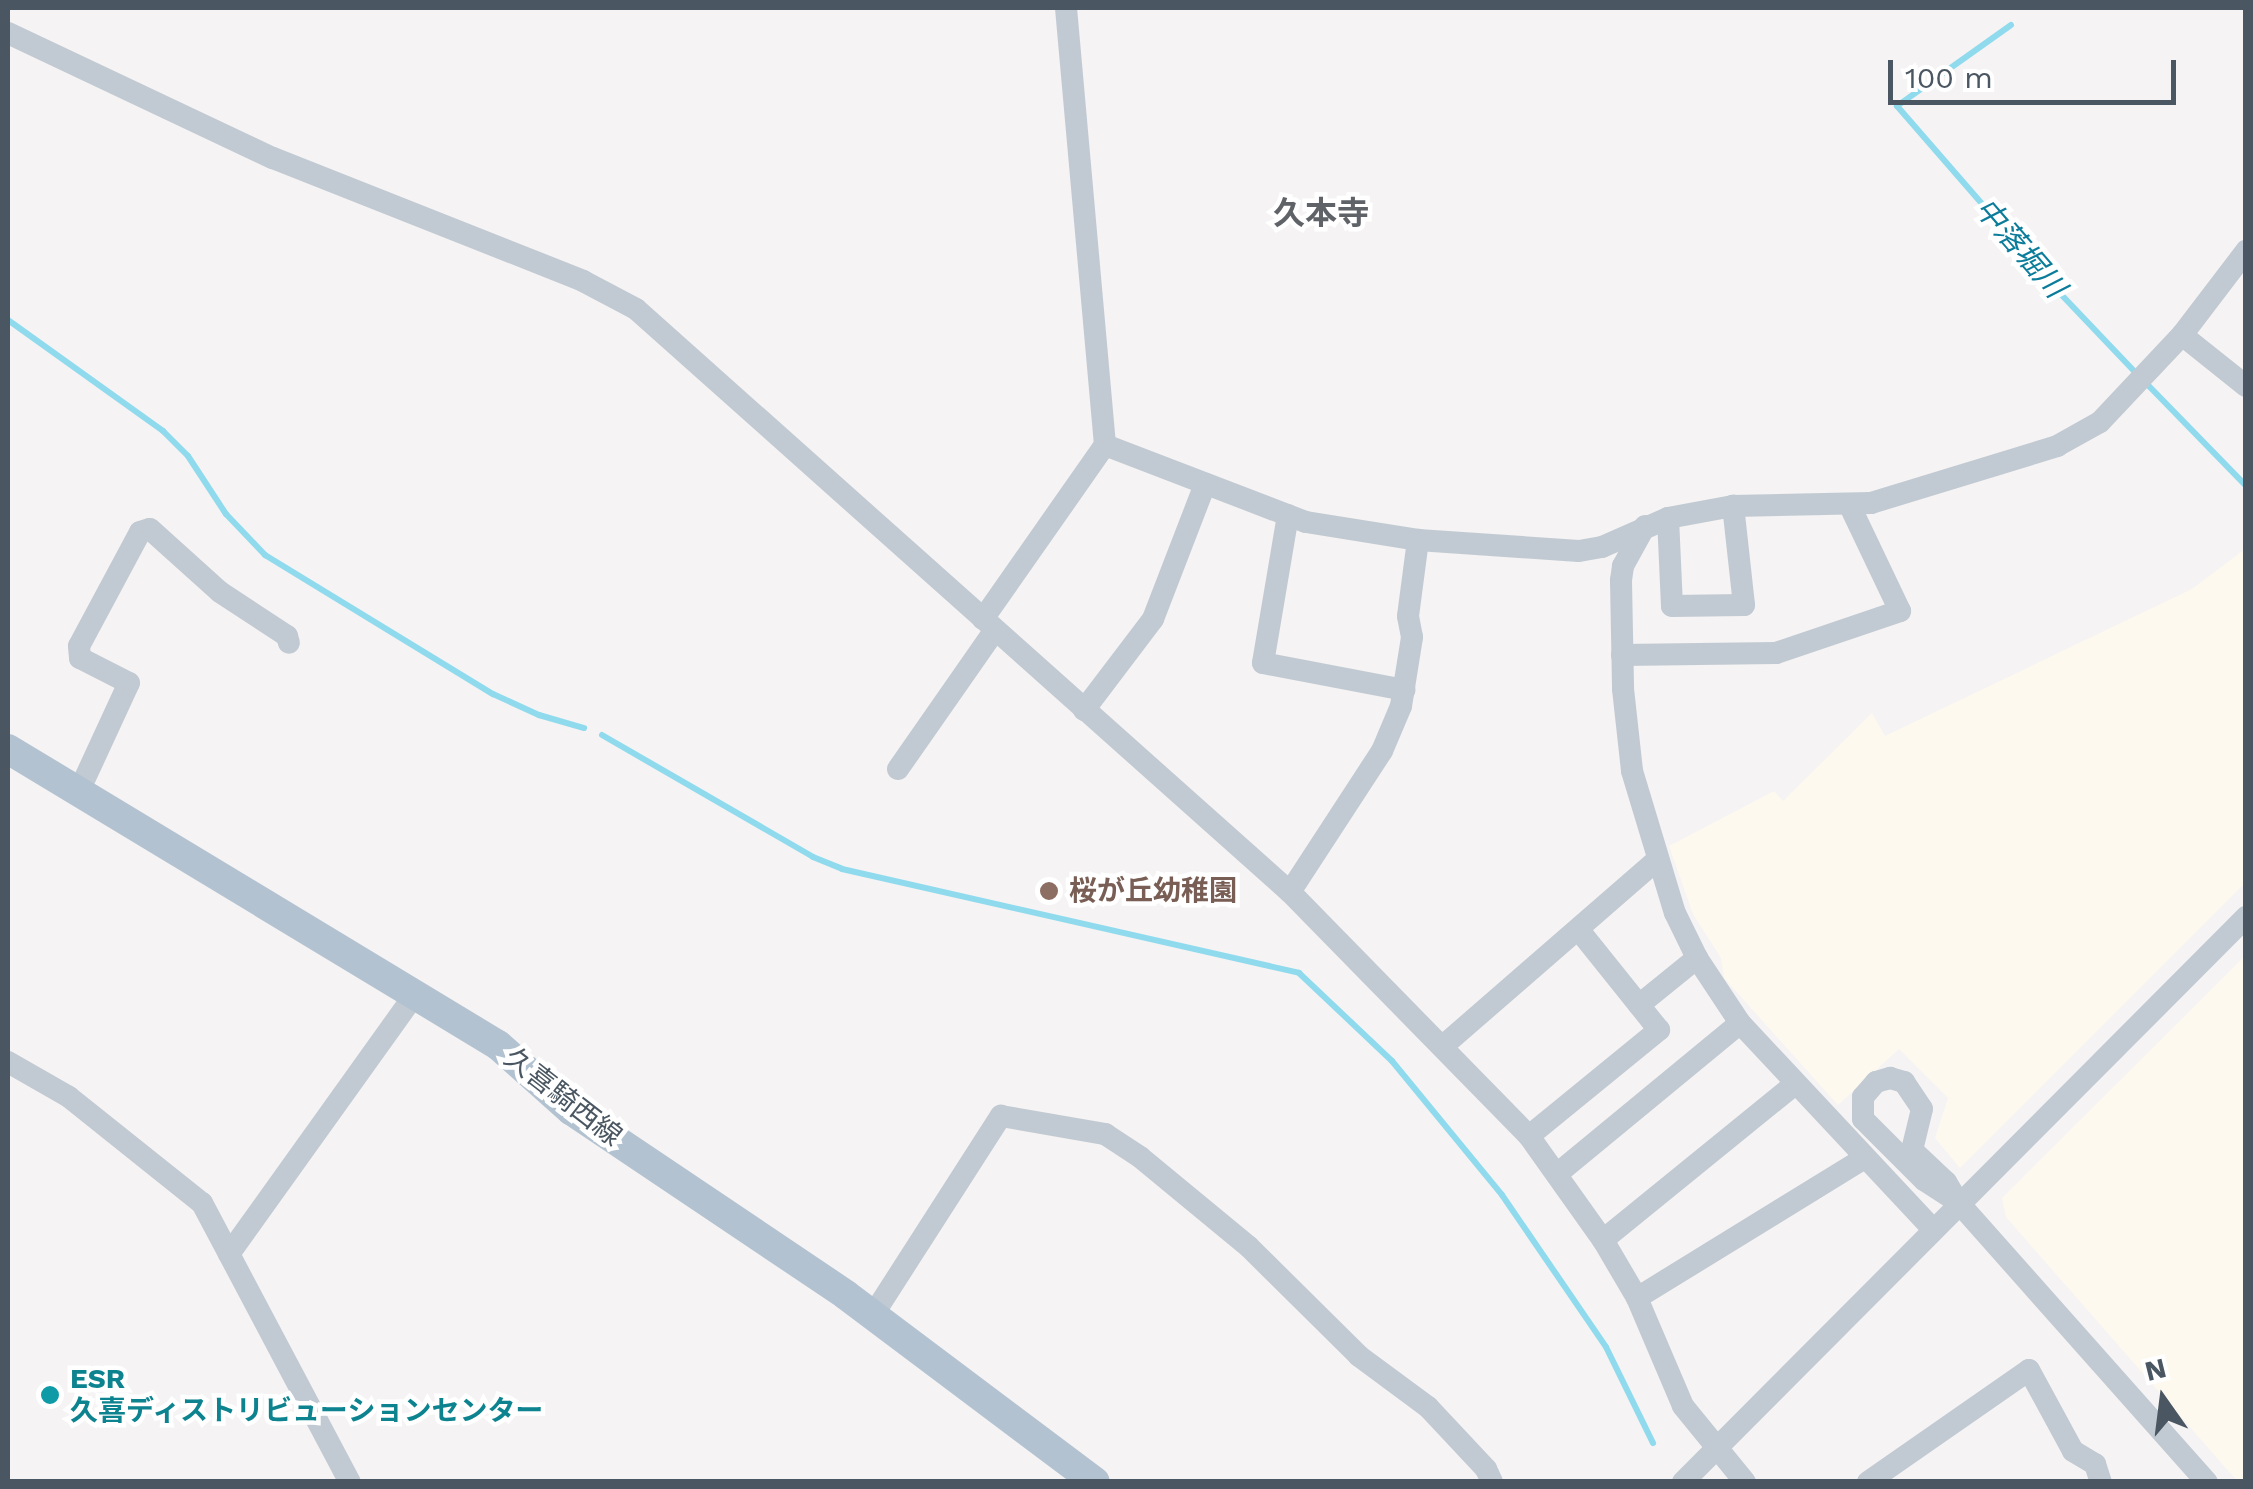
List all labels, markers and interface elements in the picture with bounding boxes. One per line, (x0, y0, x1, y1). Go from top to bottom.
scale bar (1893, 40, 2180, 102)
text: 100 m (1905, 60, 1993, 95)
water label: 中落堀川 (1967, 191, 2073, 305)
district label: 久本寺 (1273, 194, 1369, 232)
place label: 桜が丘幼稚園 (1069, 874, 1237, 908)
marker: 桜が丘幼稚園 (1038, 880, 1060, 902)
street label: 久喜騎西線 (497, 1041, 629, 1153)
north arrow (2113, 1349, 2213, 1449)
text: N (2142, 1351, 2170, 1388)
place label: ESR 久喜ディストリビューションセンター (70, 1362, 546, 1428)
marker: ESR 久喜ディストリビューションセンター (39, 1384, 61, 1406)

